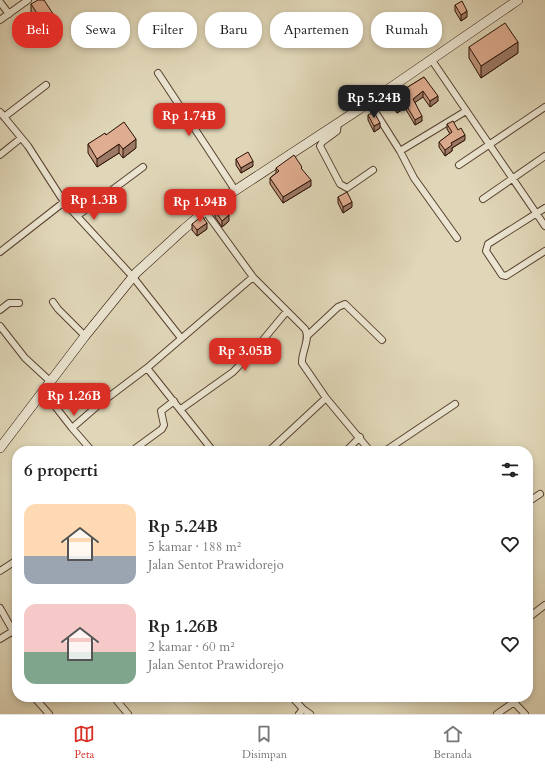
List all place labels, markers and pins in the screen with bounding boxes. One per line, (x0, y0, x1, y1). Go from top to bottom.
pin: Rp 5.24B (333, 85, 415, 119)
pin: Rp 1.74B (148, 103, 230, 137)
pin: Rp 1.3B (57, 187, 131, 221)
pin: Rp 1.94B (159, 189, 241, 223)
pin: Rp 3.05B (204, 338, 286, 372)
pin: Rp 1.26B (33, 383, 115, 417)

